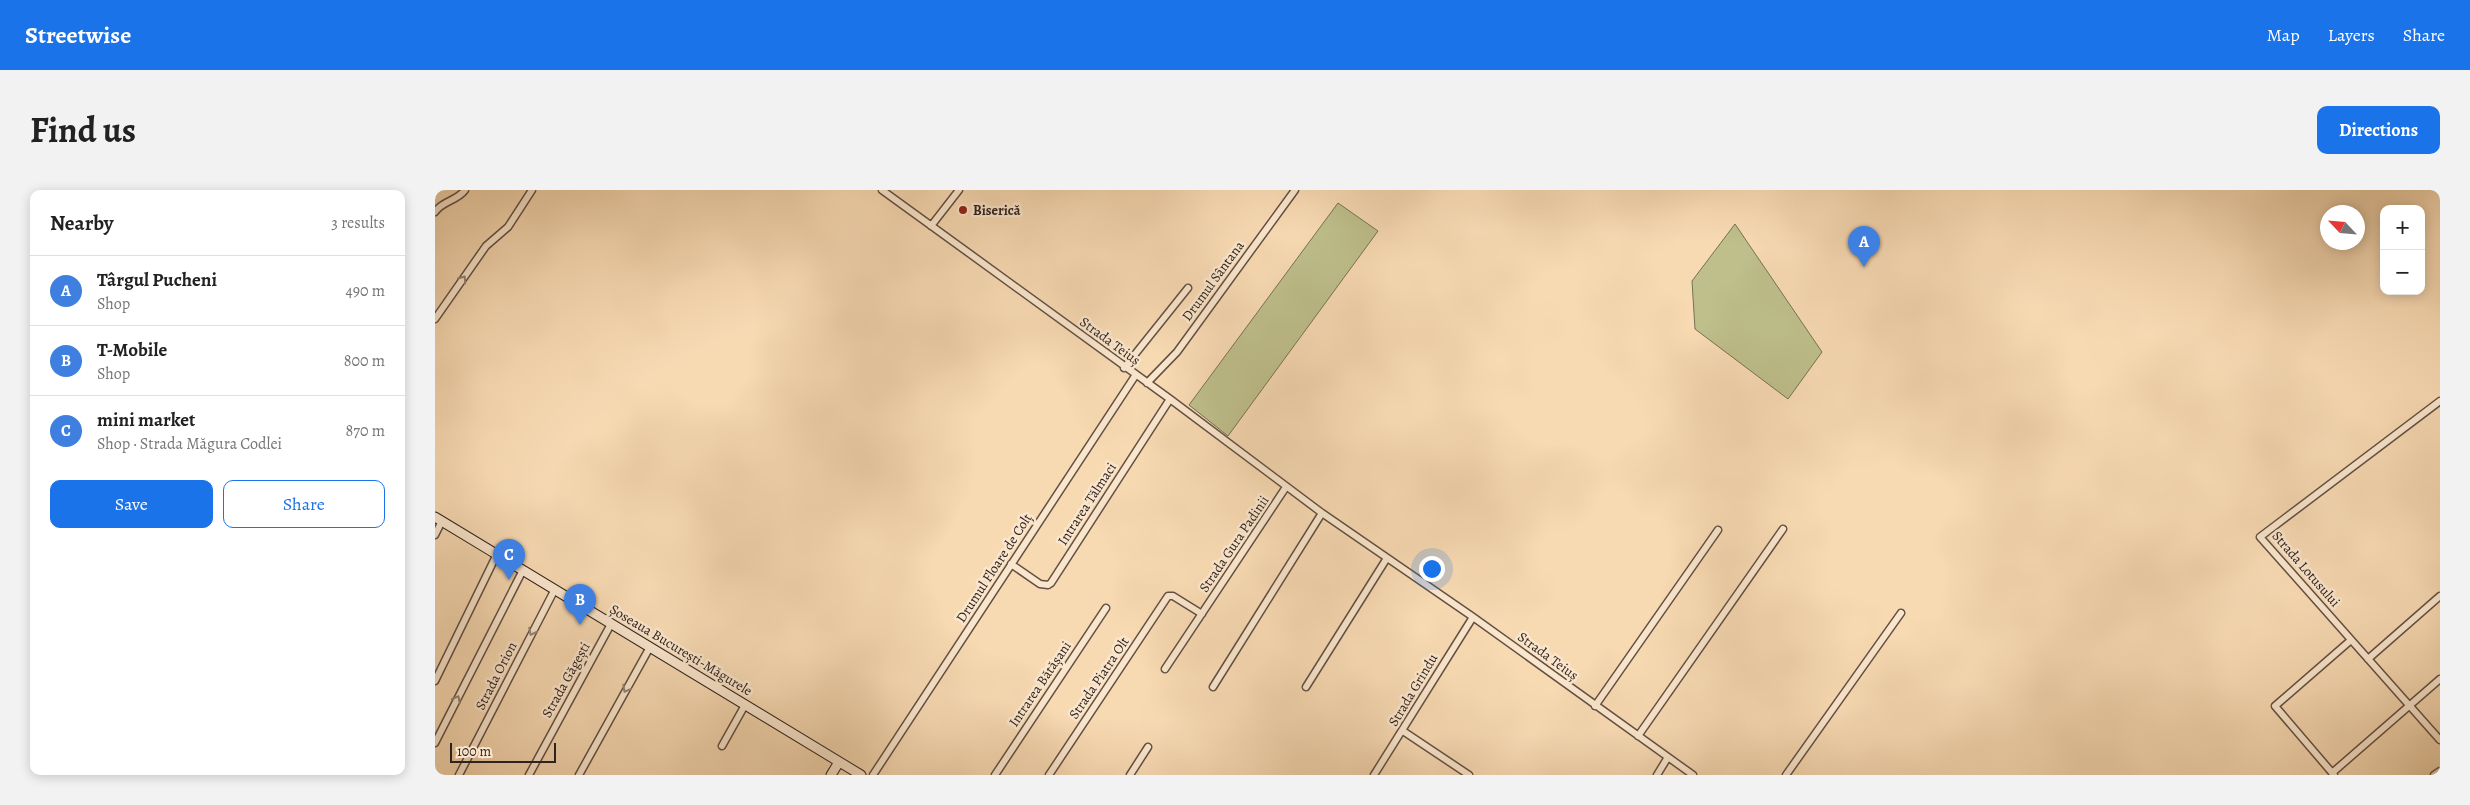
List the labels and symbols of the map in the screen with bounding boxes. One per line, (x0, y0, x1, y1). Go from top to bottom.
place label: Biserică (973, 201, 1021, 220)
marker: Biserică (957, 204, 969, 216)
north arrow (2320, 205, 2365, 250)
pin: A (1848, 226, 1880, 267)
street label: Drumul Sântana (1177, 237, 1249, 325)
one-way arrow (457, 275, 466, 285)
street label: Strada Teiuș (1076, 312, 1144, 370)
street label: Intrarea Tălmaci (1053, 459, 1121, 549)
street label: Strada Gura Padinii (1195, 492, 1273, 596)
street label: Drumul Floare de Colț (952, 509, 1037, 626)
street label: Strada Lotusului (2268, 527, 2344, 611)
pin: C (493, 539, 525, 580)
your location (1419, 556, 1445, 582)
pin: B (564, 584, 596, 625)
street label: Șoseaua București-Măgurele (606, 600, 756, 700)
one-way arrow (528, 627, 538, 636)
street label: Strada Teiuș (1514, 627, 1582, 685)
street label: Strada Piatra Olt (1064, 633, 1134, 723)
street label: Intrarea Bătășani (1004, 637, 1076, 731)
street label: Strada Orion (471, 638, 521, 713)
street label: Strada Găgești (537, 639, 595, 721)
street label: Strada Grindu (1384, 650, 1442, 730)
one-way arrow (623, 684, 633, 693)
one-way arrow (451, 695, 461, 704)
scale bar (450, 740, 556, 763)

